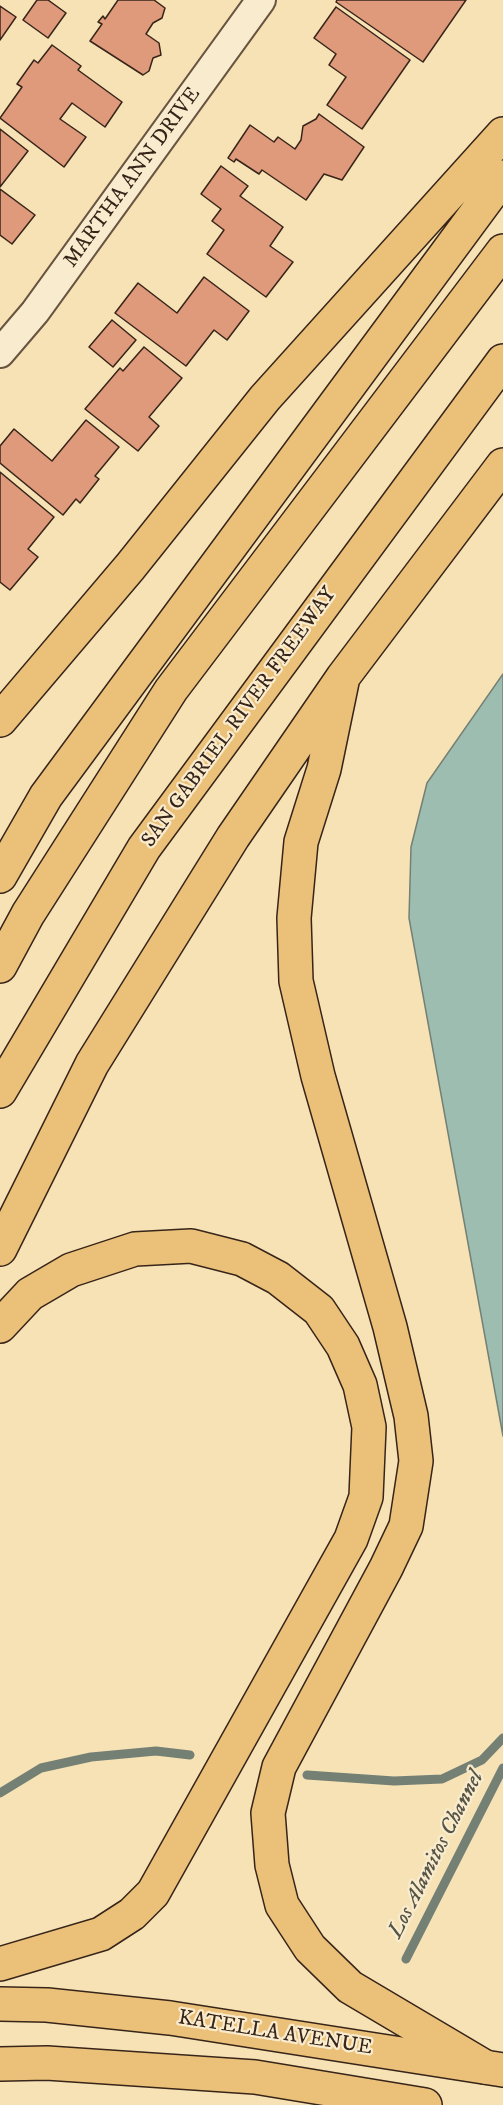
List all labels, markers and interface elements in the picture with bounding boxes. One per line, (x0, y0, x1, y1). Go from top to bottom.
street label: MARTHA ANN DRIVE (59, 83, 207, 273)
street label: SAN GABRIEL RIVER FREEWAY (137, 583, 343, 853)
water label: Los Alamitos Channel (384, 1767, 490, 1943)
street label: KATELLA AVENUE (176, 2006, 374, 2062)

